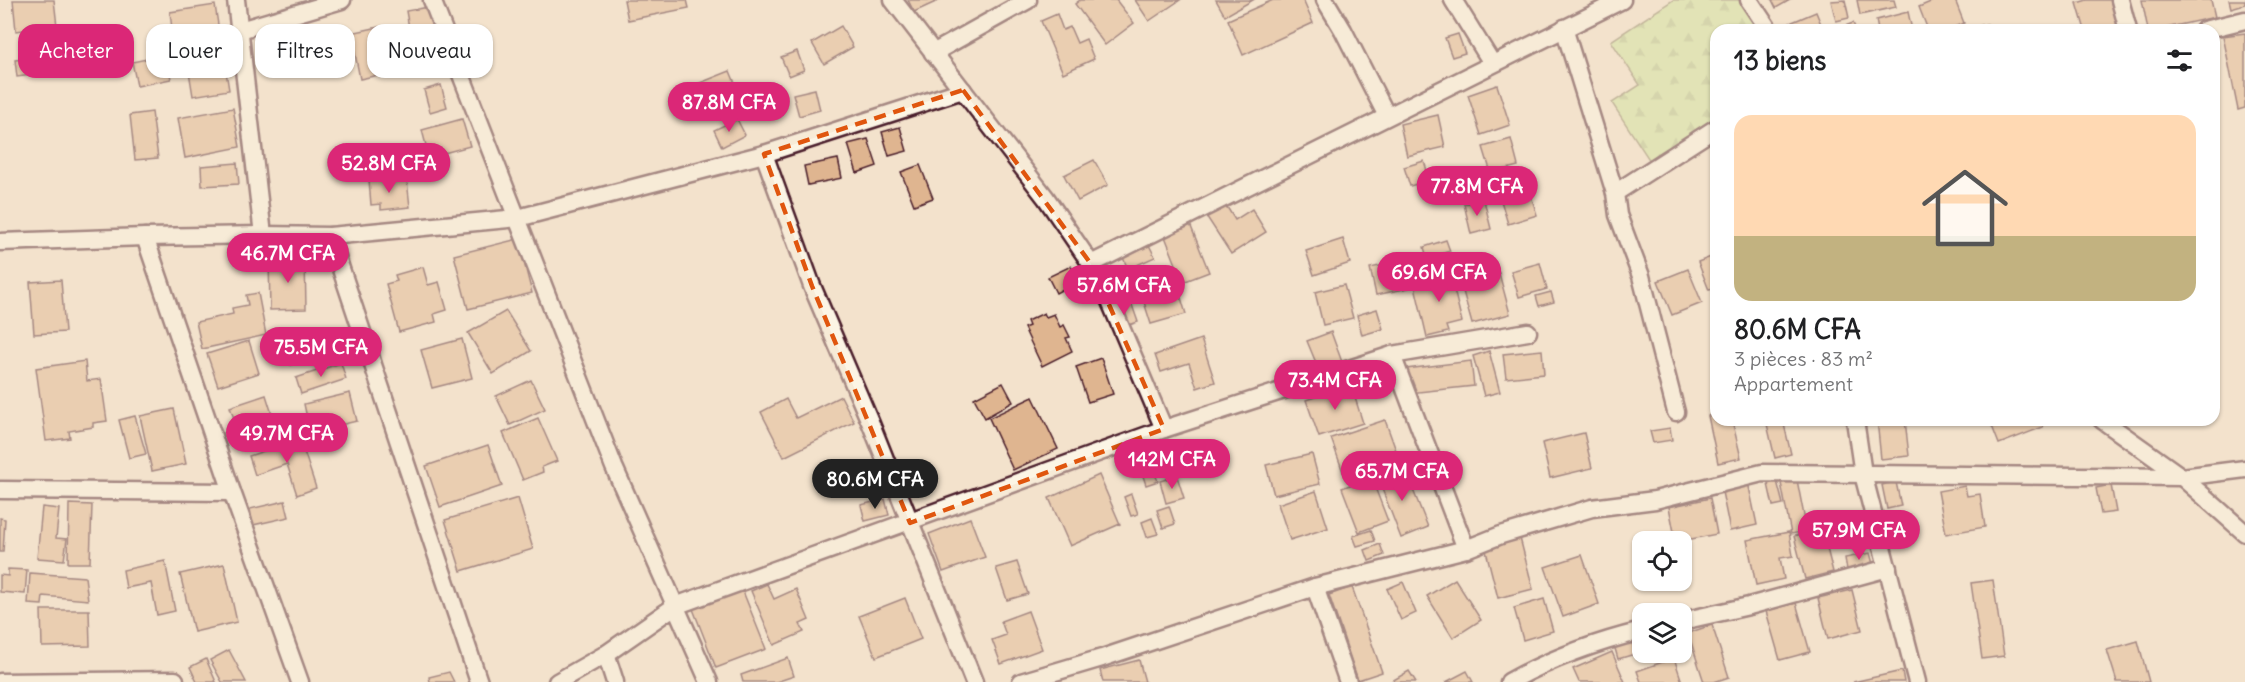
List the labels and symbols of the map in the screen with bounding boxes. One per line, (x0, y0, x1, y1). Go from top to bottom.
pin: 87.8M CFA (660, 82, 798, 133)
pin: 52.8M CFA (320, 143, 458, 194)
pin: 77.8M CFA (1408, 166, 1546, 217)
pin: 46.7M CFA (219, 233, 357, 284)
pin: 69.6M CFA (1370, 252, 1508, 303)
pin: 57.6M CFA (1055, 265, 1193, 316)
pin: 75.5M CFA (252, 327, 390, 378)
pin: 73.4M CFA (1266, 360, 1404, 411)
pin: 49.7M CFA (218, 413, 356, 464)
pin: 142M CFA (1110, 439, 1234, 490)
pin: 65.7M CFA (1333, 451, 1471, 502)
pin: 80.6M CFA (806, 459, 944, 510)
pin: 57.9M CFA (1790, 510, 1928, 561)

